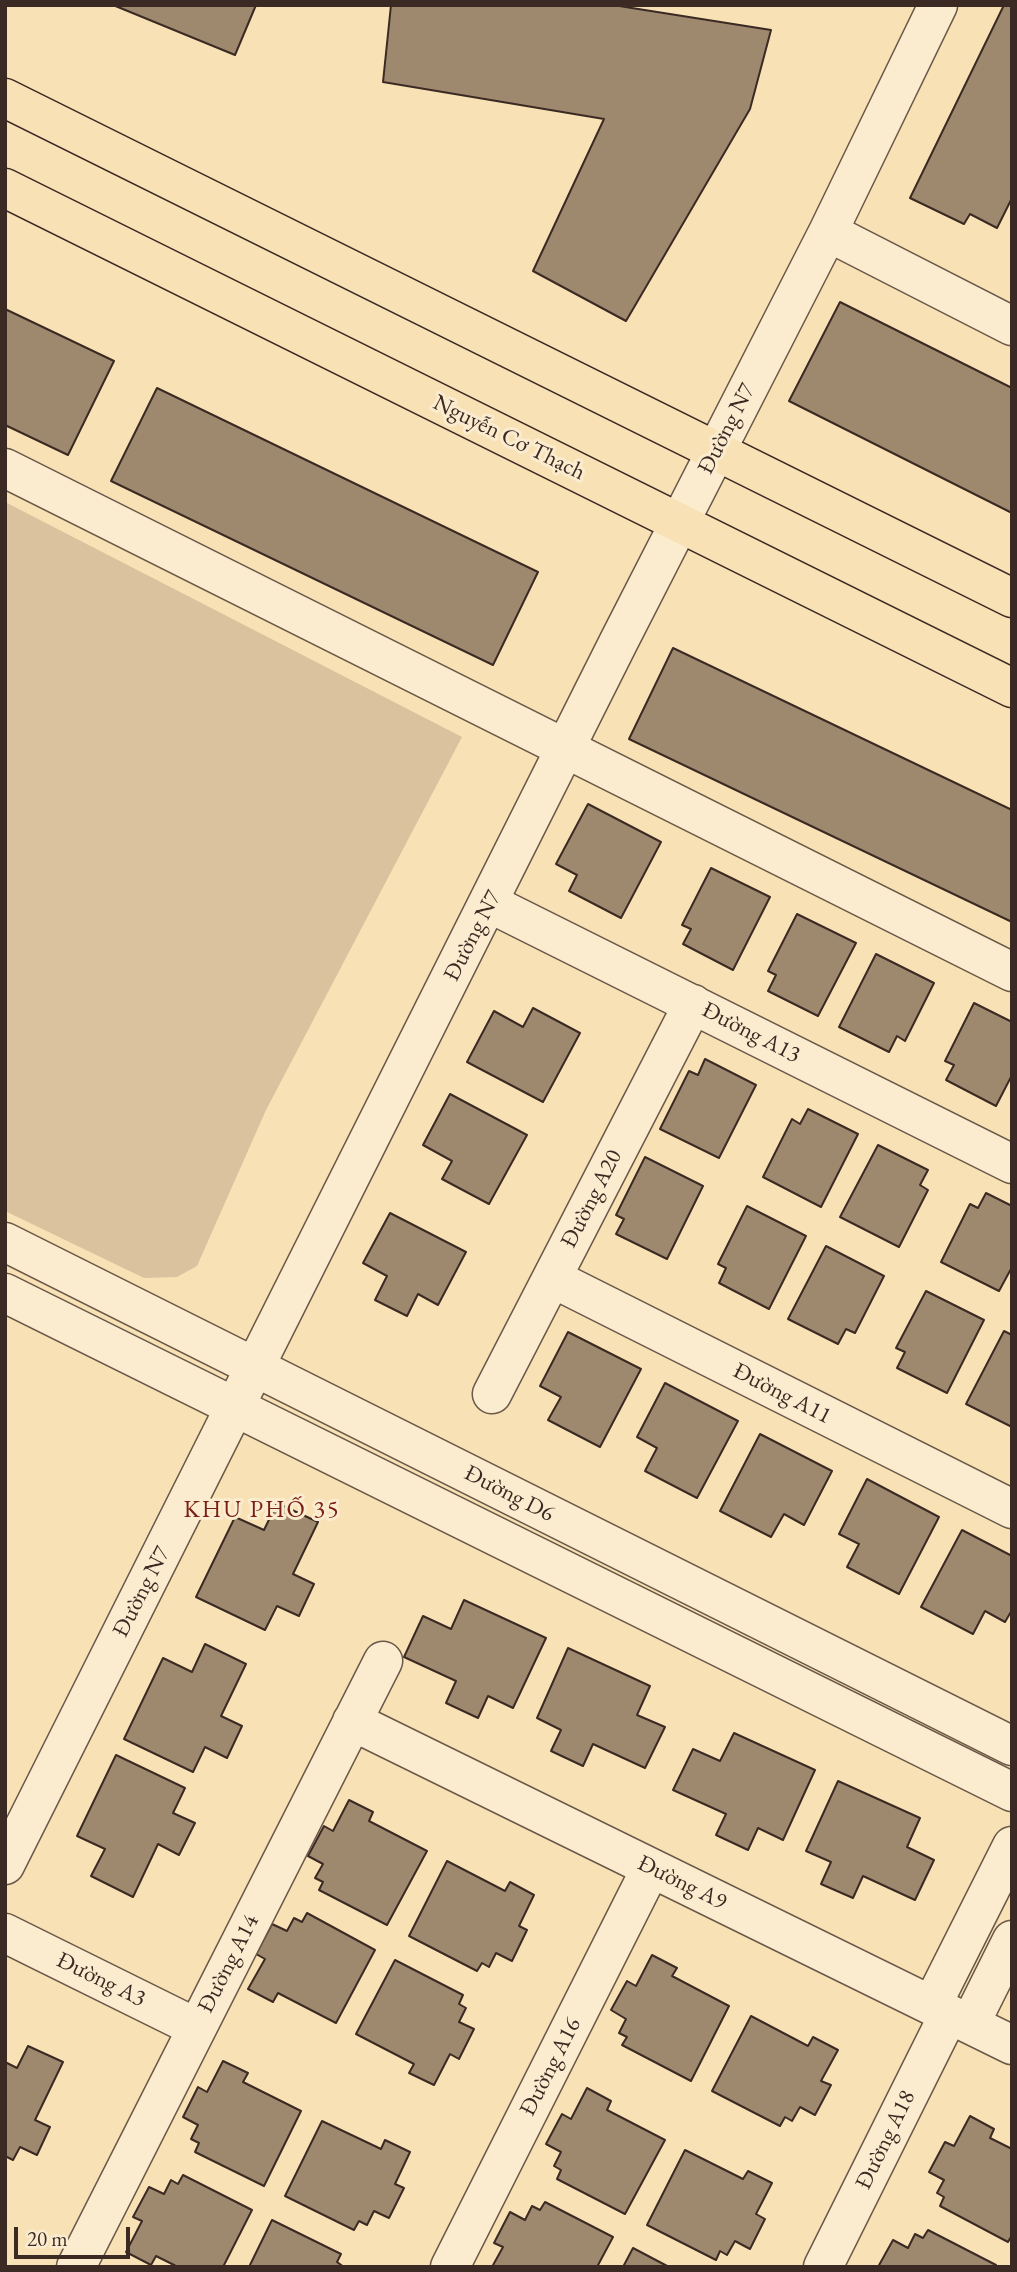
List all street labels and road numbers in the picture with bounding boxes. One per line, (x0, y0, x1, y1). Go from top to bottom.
street label: Đường N7 (692, 379, 762, 479)
street label: Nguyễn Cơ Thạch (428, 389, 590, 487)
street label: Đường N7 (438, 886, 508, 986)
street label: Đường A13 (697, 997, 805, 1069)
street label: Đường A20 (556, 1145, 628, 1253)
street label: Đường A11 (728, 1358, 836, 1430)
street label: Đường D6 (460, 1460, 558, 1528)
street label: Đường N7 (107, 1542, 177, 1642)
street label: Đường A9 (633, 1850, 731, 1916)
street label: Đường A14 (193, 1910, 265, 2018)
street label: Đường A3 (52, 1947, 150, 2013)
street label: Đường A16 (515, 2013, 587, 2121)
street label: Đường A18 (850, 2086, 922, 2194)

